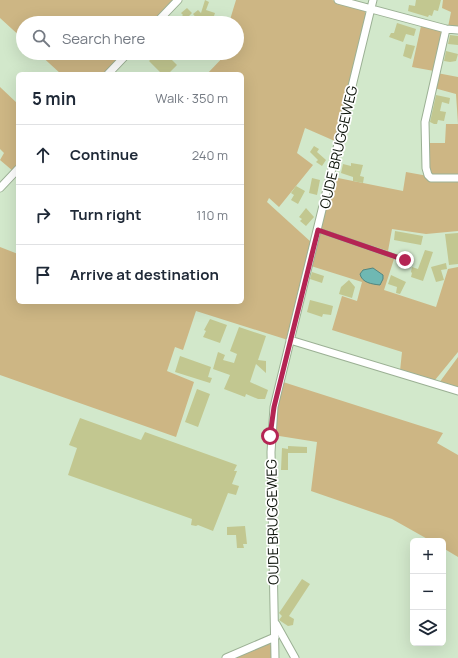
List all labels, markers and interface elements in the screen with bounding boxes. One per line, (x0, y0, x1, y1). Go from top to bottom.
search box (16, 16, 244, 60)
icon: search (30, 27, 52, 49)
text: Search here (62, 28, 145, 49)
street label: OUDE BRUGGEWEG (315, 84, 361, 210)
text: 5 min (32, 87, 76, 110)
text: Walk · 350 m (155, 89, 228, 107)
icon: ahead (32, 144, 54, 166)
text: Continue (70, 144, 138, 165)
text: 240 m (192, 146, 228, 164)
icon: right (32, 204, 54, 226)
text: Turn right (70, 204, 141, 225)
text: 110 m (196, 206, 228, 224)
route end (396, 251, 414, 269)
icon: arrive (32, 264, 54, 286)
text: Arrive at destination (70, 264, 219, 285)
route start (261, 427, 279, 445)
street label: OUDE BRUGGEWEG (261, 459, 283, 585)
map controls (410, 538, 446, 646)
button: + (410, 538, 446, 574)
button: − (410, 574, 446, 610)
button: layers (410, 610, 446, 646)

